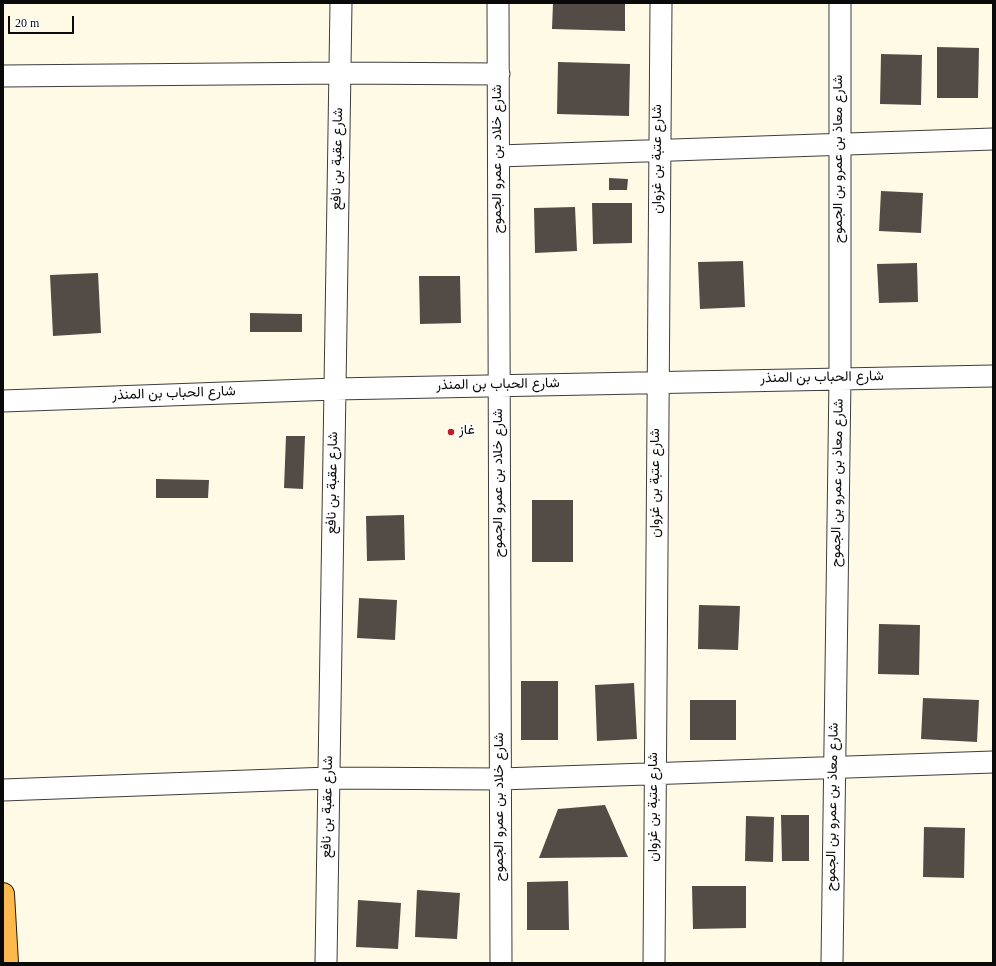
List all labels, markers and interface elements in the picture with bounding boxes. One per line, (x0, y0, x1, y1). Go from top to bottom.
scale bar (10, 8, 76, 34)
text: 20 m (15, 16, 39, 30)
street label: شارع معاذ بن عمرو بن الجموح (832, 75, 848, 243)
street label: شارع خلاد بن عمرو الجموح (491, 84, 507, 234)
street label: شارع عتبة بن غزوان (651, 104, 667, 214)
street label: شارع عقبة بن نافع (330, 108, 348, 210)
street label: شارع الحباب بن المنذر (760, 370, 884, 388)
street label: شارع الحباب بن المنذر (436, 377, 560, 395)
street label: شارع الحباب بن المنذر (112, 384, 236, 406)
street label: شارع معاذ بن عمرو بن الجموح (829, 399, 849, 567)
street label: شارع خلاد بن عمرو الجموح (492, 408, 508, 558)
place label: غاز (459, 424, 475, 440)
marker: غاز (446, 427, 456, 437)
street label: شارع عتبة بن غزوان (649, 428, 665, 538)
street label: شارع عقبة بن نافع (325, 432, 343, 534)
street label: شارع معاذ بن عمرو بن الجموح (824, 723, 844, 891)
street label: شارع خلاد بن عمرو الجموح (493, 732, 509, 882)
street label: شارع عتبة بن غزوان (647, 752, 663, 862)
street label: شارع عقبة بن نافع (320, 756, 338, 858)

